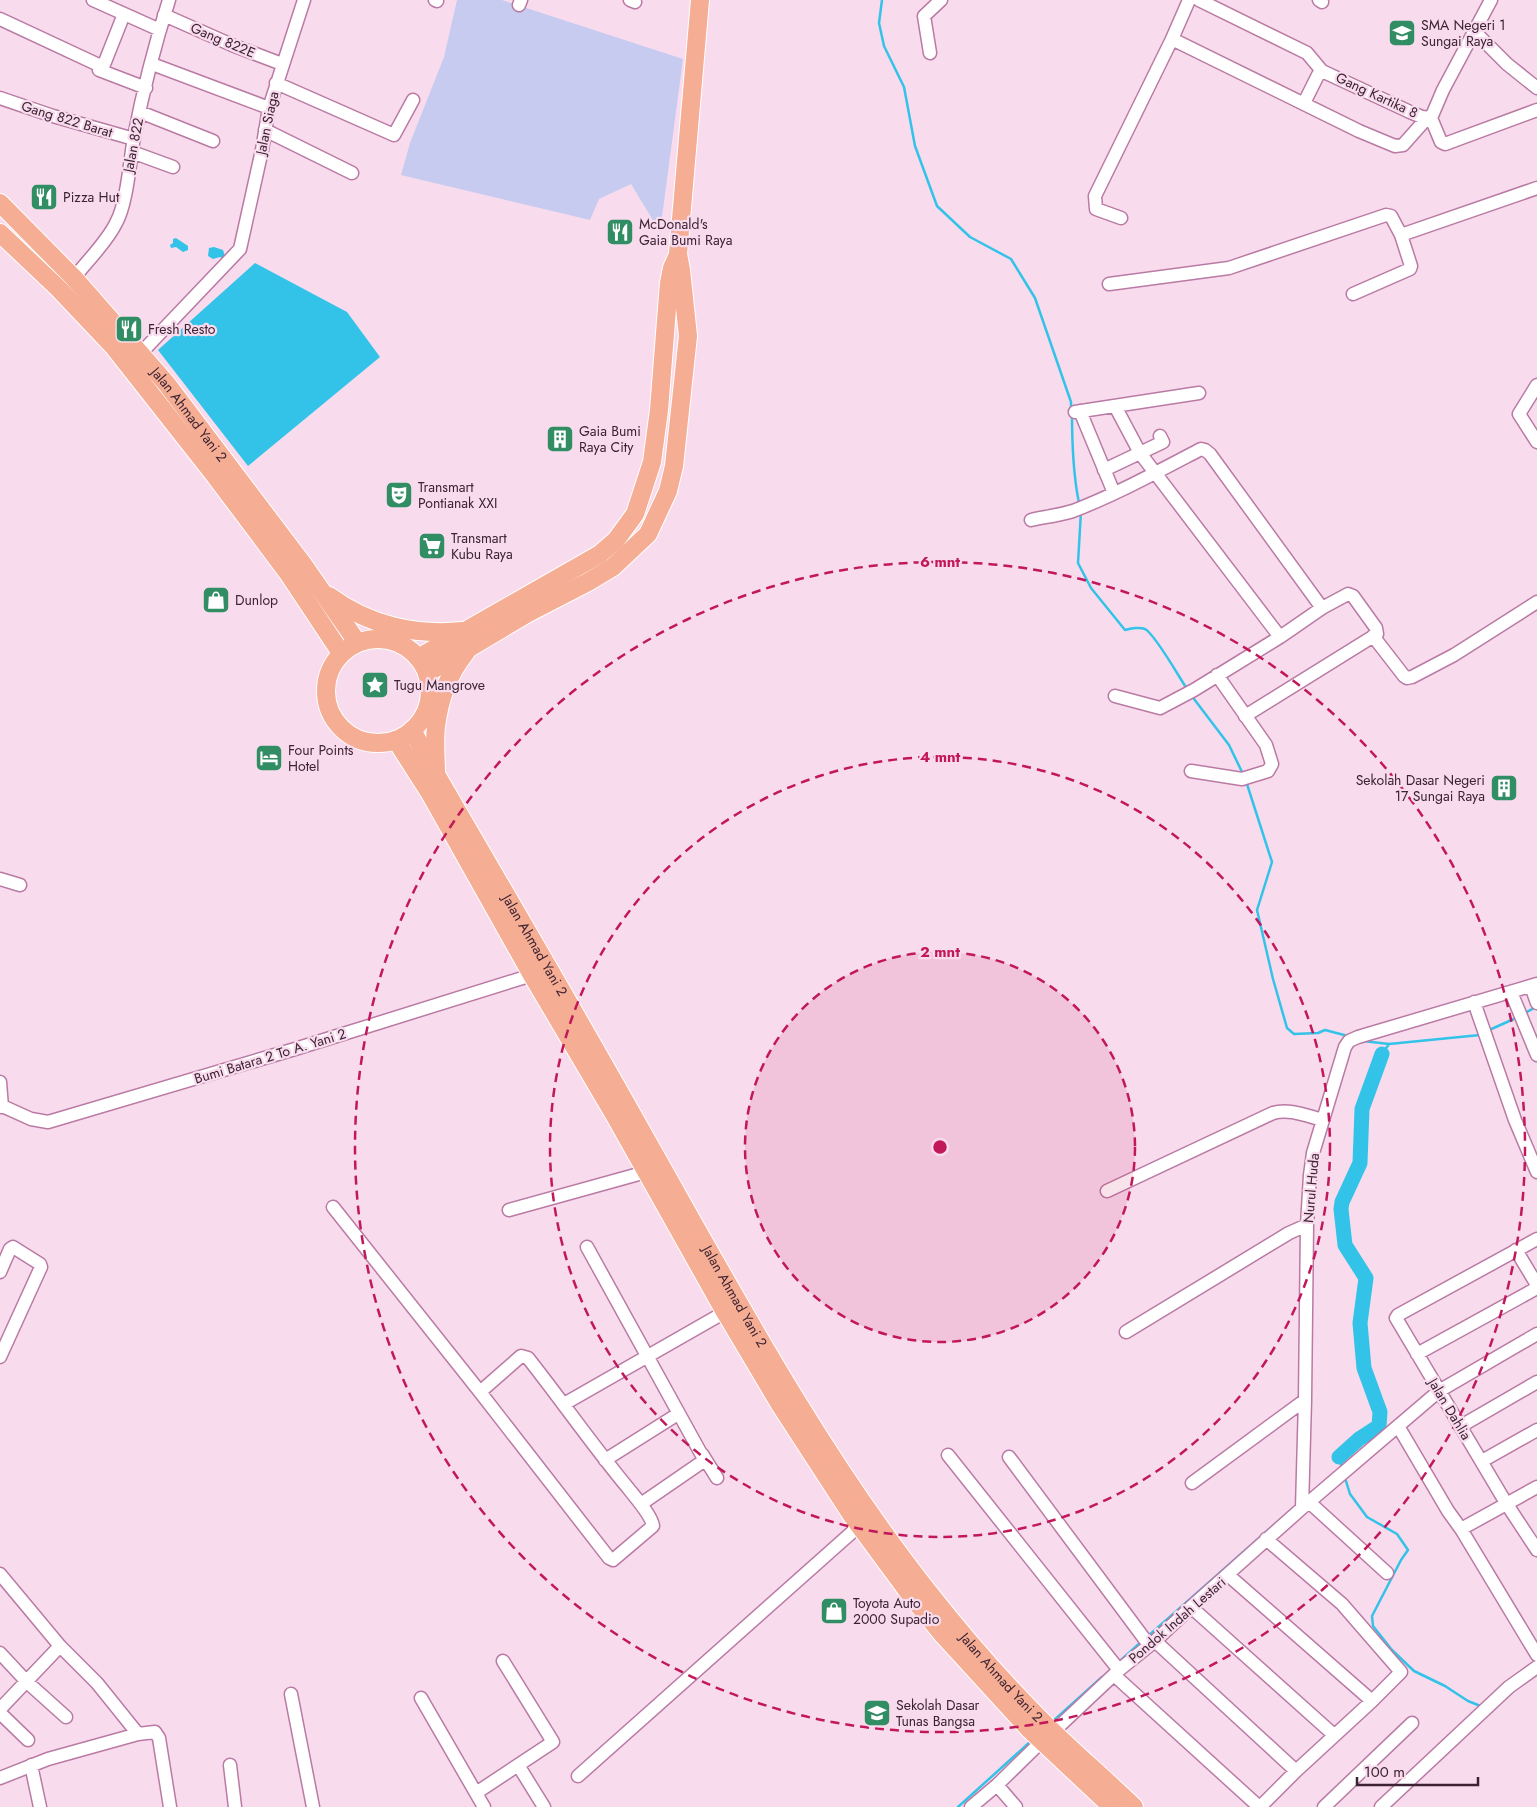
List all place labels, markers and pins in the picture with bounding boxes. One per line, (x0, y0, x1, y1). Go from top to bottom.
place label: SMA Negeri 1 Sungai Raya (1421, 15, 1506, 51)
school or university icon: SMA Negeri 1 Sungai Raya (1387, 18, 1417, 48)
restaurant icon: Pizza Hut (29, 182, 59, 212)
place label: Pizza Hut (63, 187, 120, 207)
place label: McDonald's Gaia Bumi Raya (639, 214, 732, 250)
restaurant icon: McDonald's Gaia Bumi Raya (605, 217, 635, 247)
restaurant icon: Fresh Resto (114, 314, 144, 344)
place label: Fresh Resto (148, 319, 216, 339)
place label: Gaia Bumi Raya City (579, 421, 641, 457)
building icon: Gaia Bumi Raya City (545, 424, 575, 454)
place label: Transmart Pontianak XXI (418, 477, 497, 513)
theatre icon: Transmart Pontianak XXI (384, 480, 414, 510)
place label: Transmart Kubu Raya (451, 528, 513, 564)
supermarket icon: Transmart Kubu Raya (417, 531, 447, 561)
shop icon: Dunlop (201, 585, 231, 615)
place label: Dunlop (235, 590, 278, 610)
place icon: Tugu Mangrove (360, 670, 390, 700)
place label: Tugu Mangrove (394, 675, 485, 695)
place label: Four Points Hotel (288, 740, 354, 776)
hotel icon: Four Points Hotel (254, 743, 284, 773)
place label: Sekolah Dasar Negeri 17 Sungai Raya (1356, 770, 1485, 806)
building icon: Sekolah Dasar Negeri 17 Sungai Raya (1489, 773, 1519, 803)
centre of rings (931, 1138, 949, 1156)
place label: Toyota Auto 2000 Supadio (853, 1593, 940, 1629)
shop icon: Toyota Auto 2000 Supadio (819, 1596, 849, 1626)
place label: Sekolah Dasar Tunas Bangsa (896, 1695, 980, 1731)
school or university icon: Sekolah Dasar Tunas Bangsa (862, 1698, 892, 1728)

